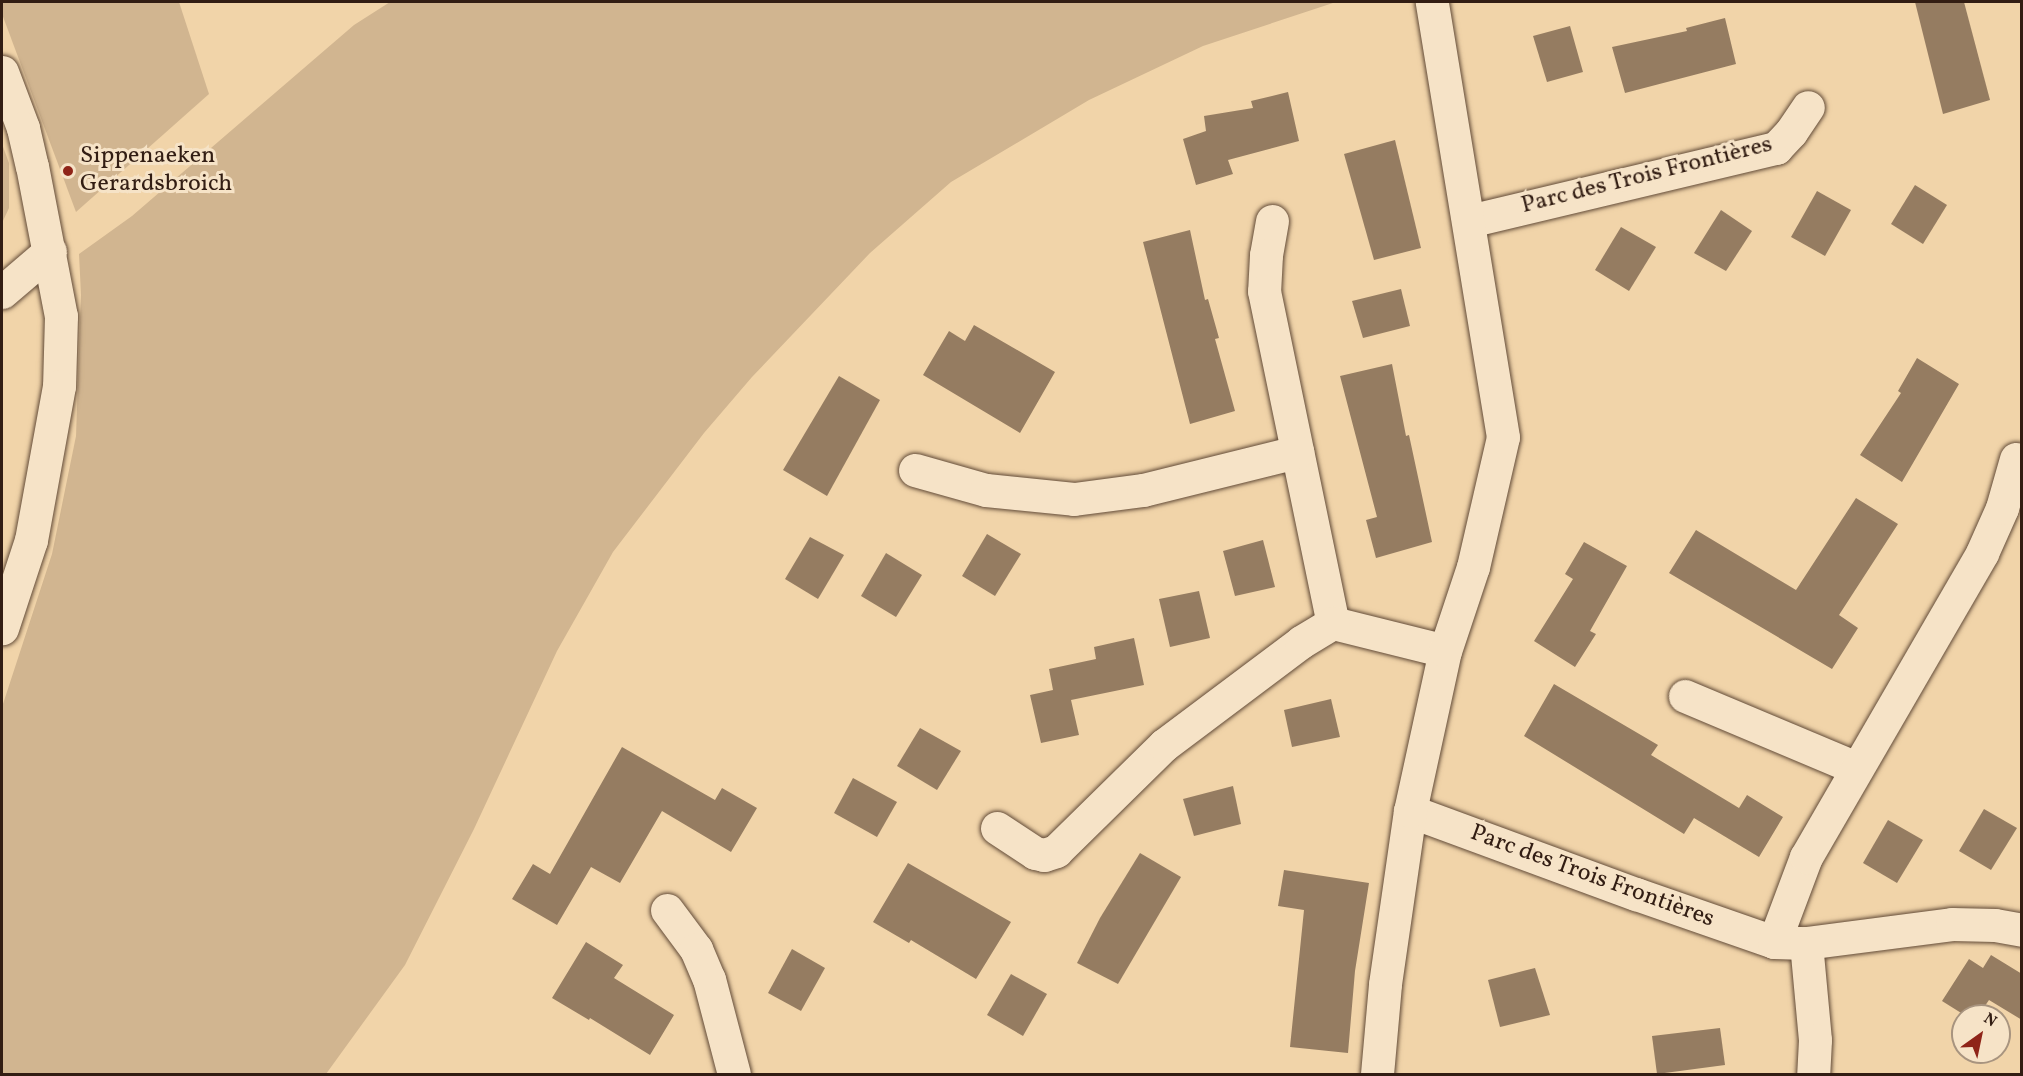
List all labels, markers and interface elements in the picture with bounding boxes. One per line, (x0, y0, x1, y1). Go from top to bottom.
street label: Parc des Trois Frontières (1518, 131, 1776, 221)
place label: Sippenaeken Gerardsbroich (80, 143, 232, 199)
marker: Sippenaeken Gerardsbroich (61, 164, 75, 178)
street label: Parc des Trois Frontières (1466, 819, 1718, 935)
north arrow (1951, 1004, 2011, 1064)
text: N (1979, 1008, 2001, 1033)

